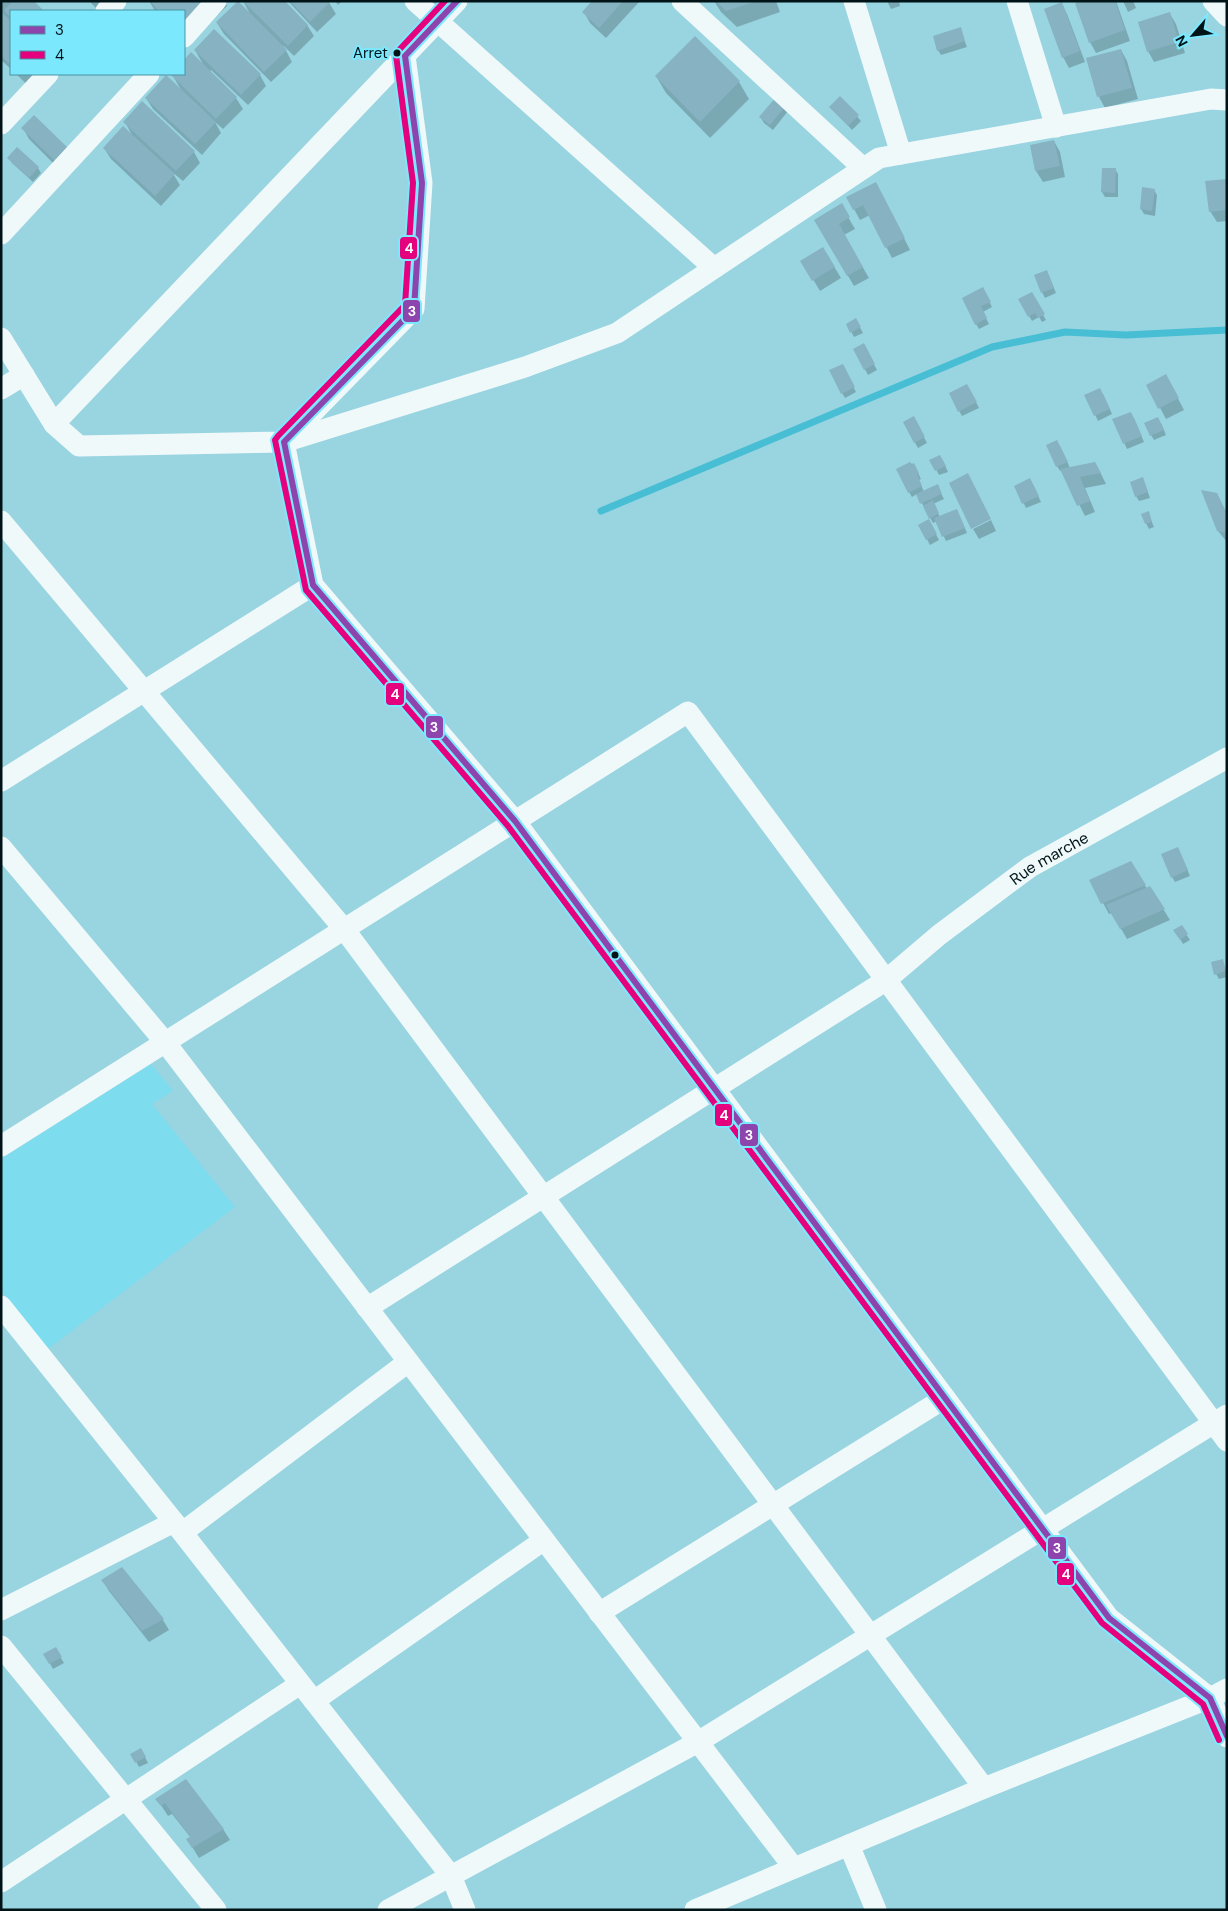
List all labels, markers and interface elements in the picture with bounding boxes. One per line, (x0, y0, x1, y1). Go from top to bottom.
legend (10, 10, 185, 75)
north arrow (1168, 10, 1218, 60)
text: 3 (55, 20, 64, 40)
text: N (1171, 32, 1192, 50)
place label: Arret (353, 43, 388, 63)
text: 4 (55, 45, 64, 65)
marker: Arret (392, 48, 402, 58)
line badge: 4 (399, 236, 418, 260)
text: 4 (404, 239, 414, 257)
line badge: 3 (402, 299, 421, 323)
text: 3 (408, 302, 416, 320)
line badge: 4 (385, 682, 405, 706)
text: 4 (390, 685, 400, 703)
line badge: 3 (425, 715, 444, 739)
text: 3 (430, 718, 438, 736)
street label: Rue marche (1005, 826, 1092, 889)
unlabelled marker (610, 950, 620, 960)
line badge: 4 (714, 1103, 733, 1127)
text: 4 (719, 1106, 729, 1124)
line badge: 3 (739, 1123, 759, 1147)
text: 3 (745, 1126, 753, 1144)
line badge: 3 (1047, 1536, 1067, 1560)
text: 3 (1053, 1539, 1061, 1557)
line badge: 4 (1056, 1562, 1075, 1586)
text: 4 (1061, 1565, 1071, 1583)

